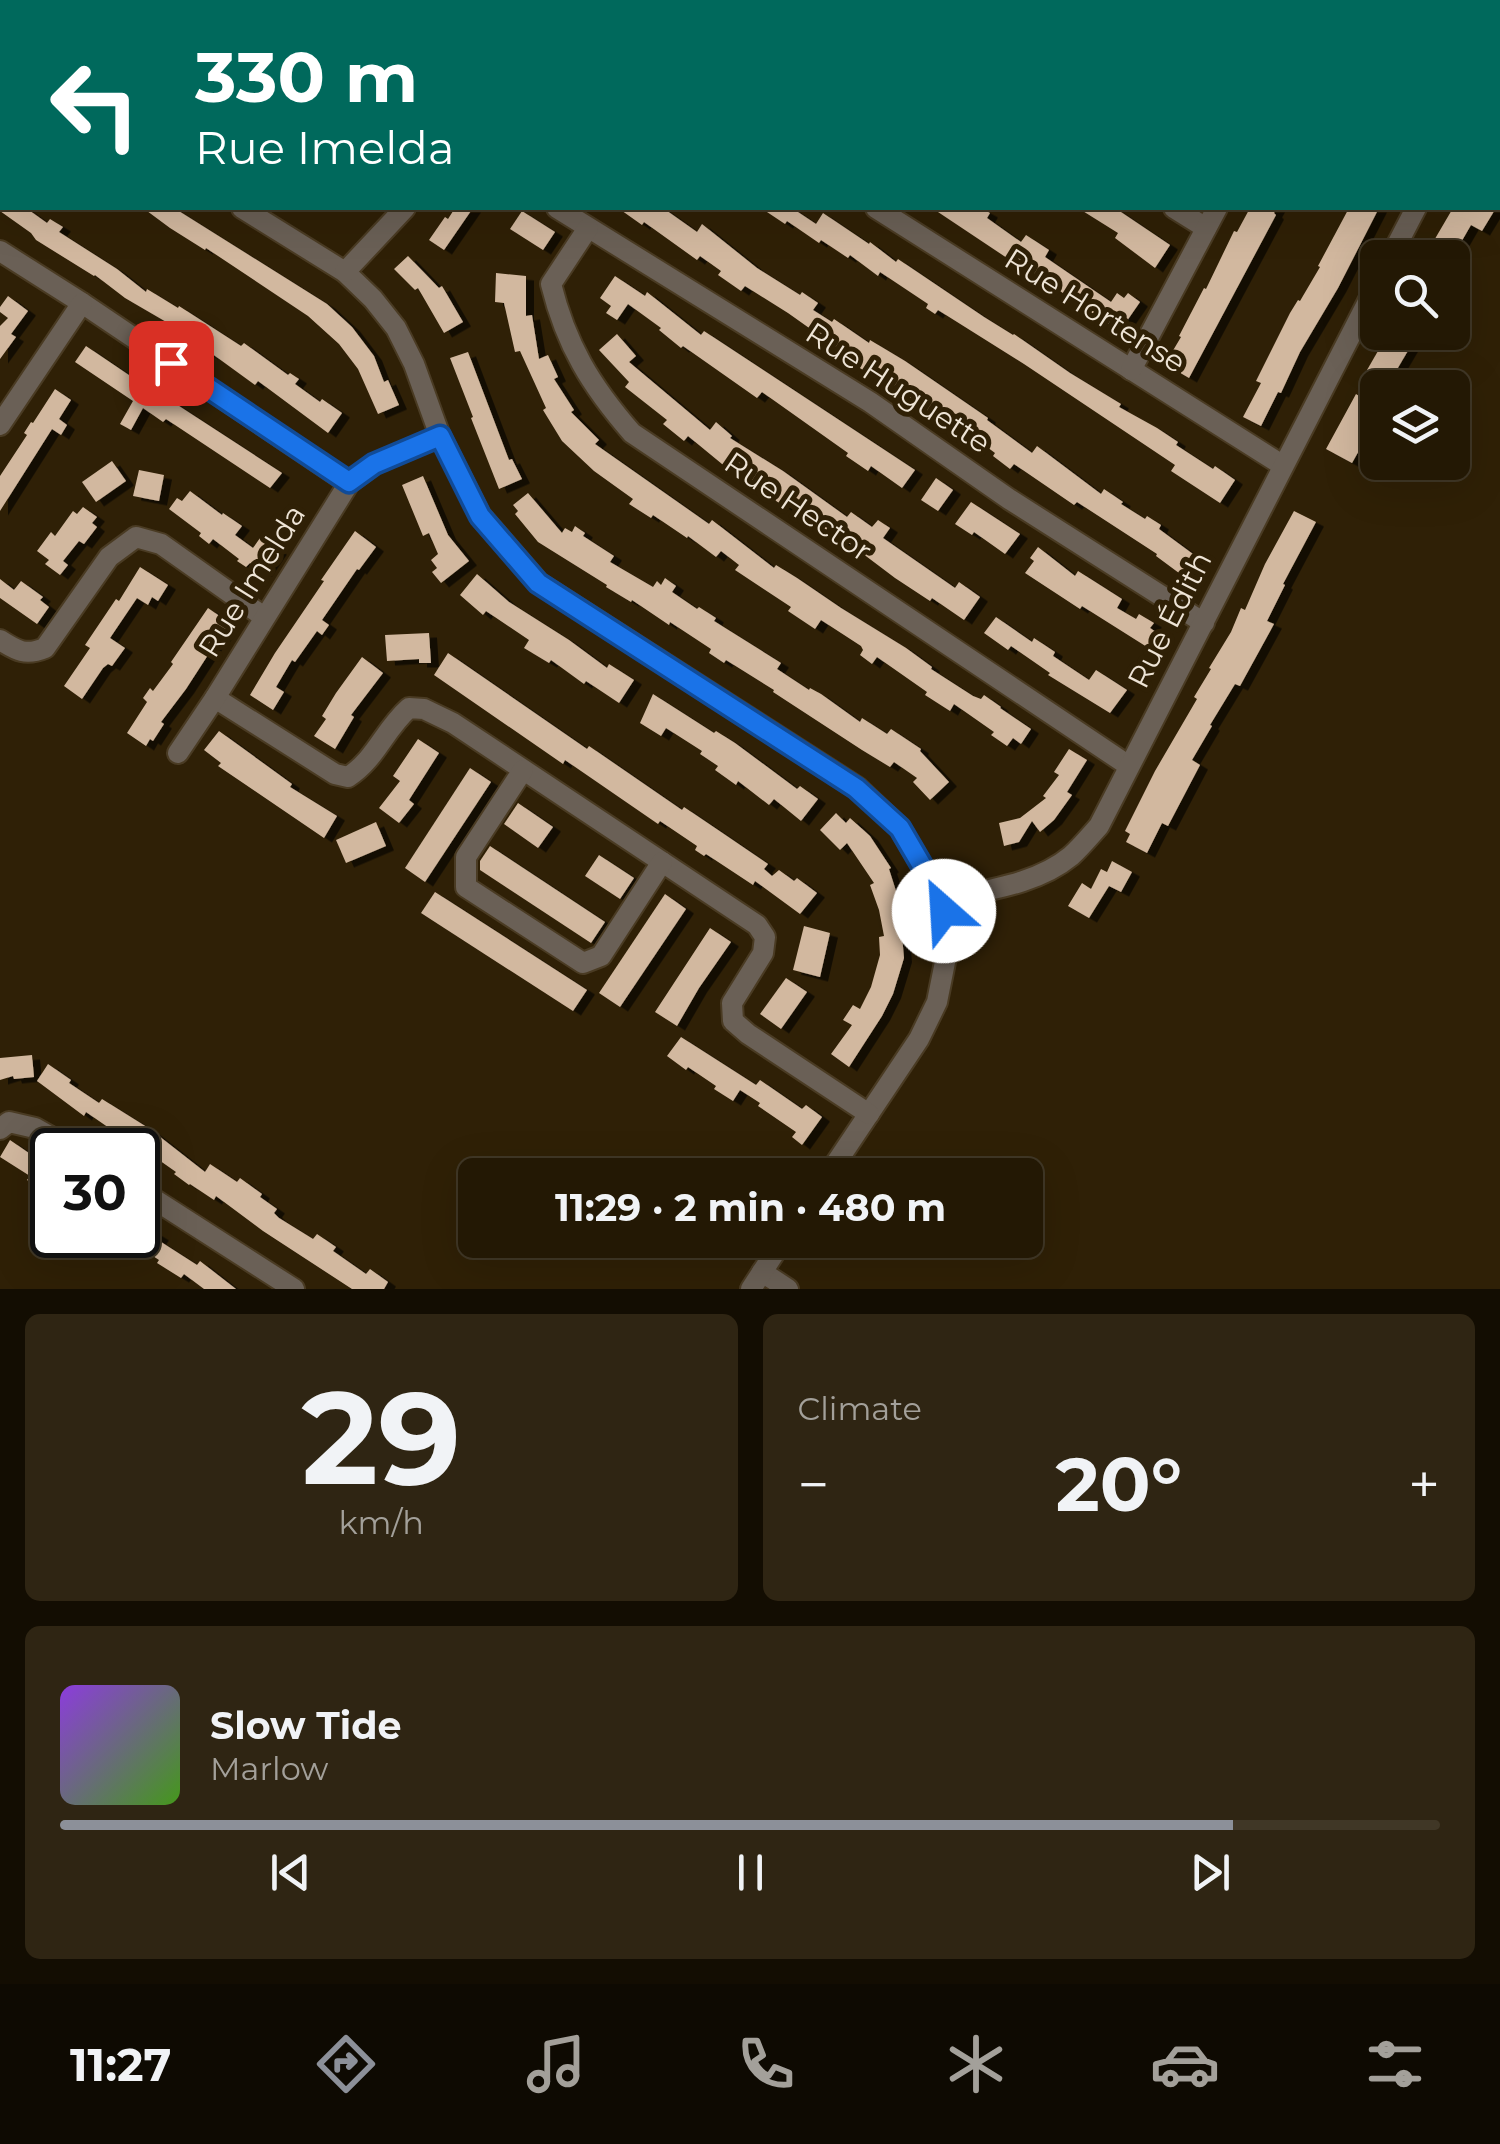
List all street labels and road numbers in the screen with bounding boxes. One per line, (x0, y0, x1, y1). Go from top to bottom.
street label: Rue Hortense (998, 240, 1193, 381)
street label: Rue Huguette (799, 314, 998, 461)
street label: Rue Hector (718, 444, 879, 569)
street label: Rue Imelda (190, 498, 313, 664)
street label: Rue Édith (1119, 545, 1220, 694)

